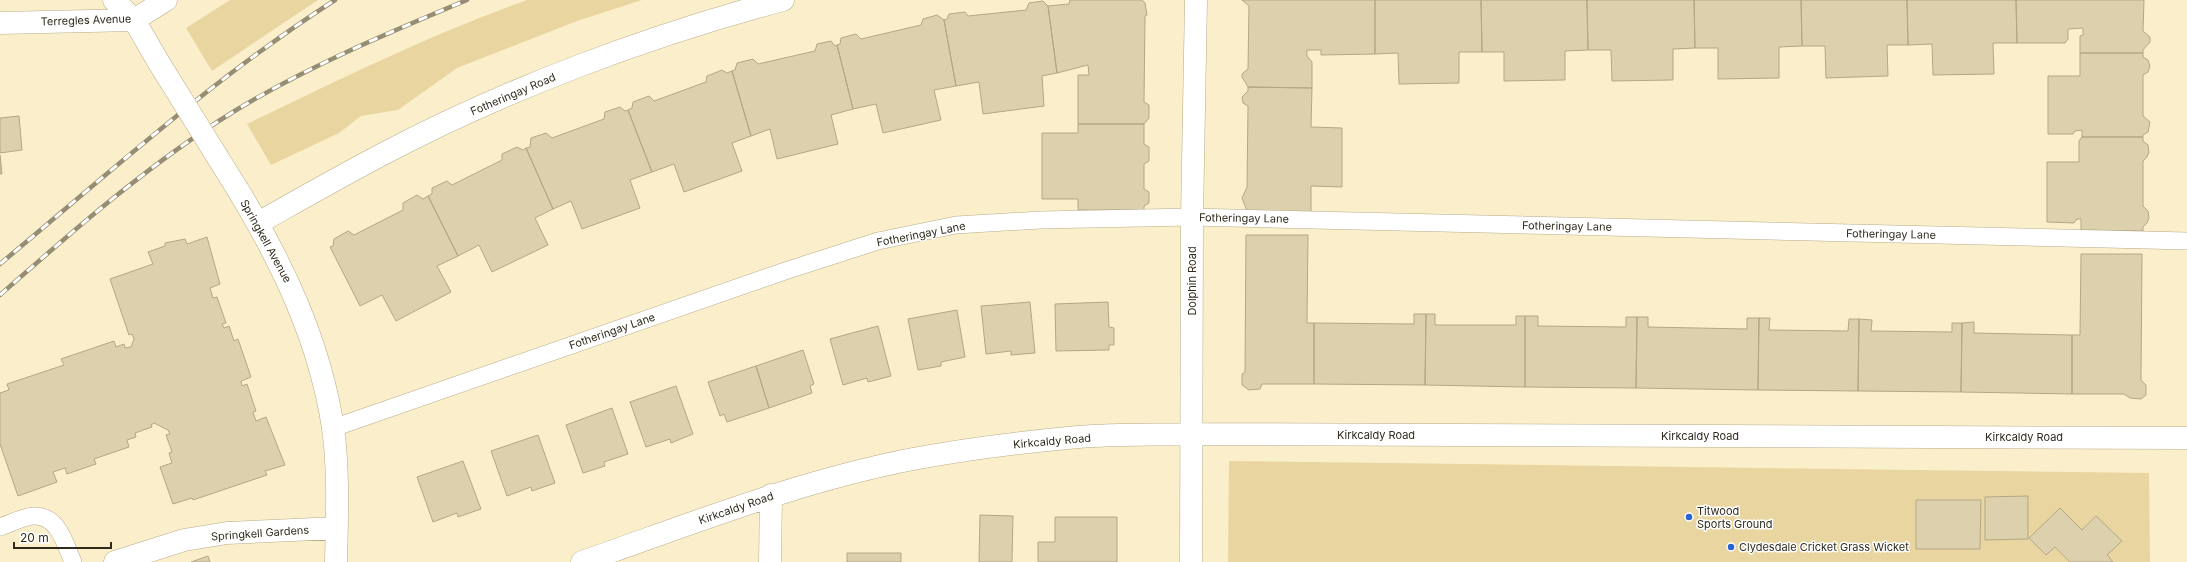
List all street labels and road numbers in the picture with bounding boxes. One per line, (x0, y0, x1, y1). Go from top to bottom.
street label: Terregles Avenue (40, 11, 132, 29)
street label: Fotheringay Road (468, 70, 558, 118)
street label: Springkell Avenue (237, 197, 295, 285)
street label: Fotheringay Lane (1199, 210, 1289, 226)
street label: Fotheringay Lane (1522, 218, 1612, 234)
street label: Fotheringay Lane (875, 219, 967, 249)
street label: Fotheringay Lane (1846, 226, 1936, 242)
street label: Dolphin Road (1185, 246, 1199, 316)
street label: Fotheringay Lane (567, 310, 657, 352)
street label: Kirkcaldy Road (1337, 428, 1415, 442)
street label: Kirkcaldy Road (1661, 429, 1739, 443)
street label: Kirkcaldy Road (1985, 430, 2063, 444)
street label: Kirkcaldy Road (1012, 431, 1092, 451)
street label: Kirkcaldy Road (697, 489, 775, 527)
street label: Springkell Gardens (210, 523, 310, 543)

